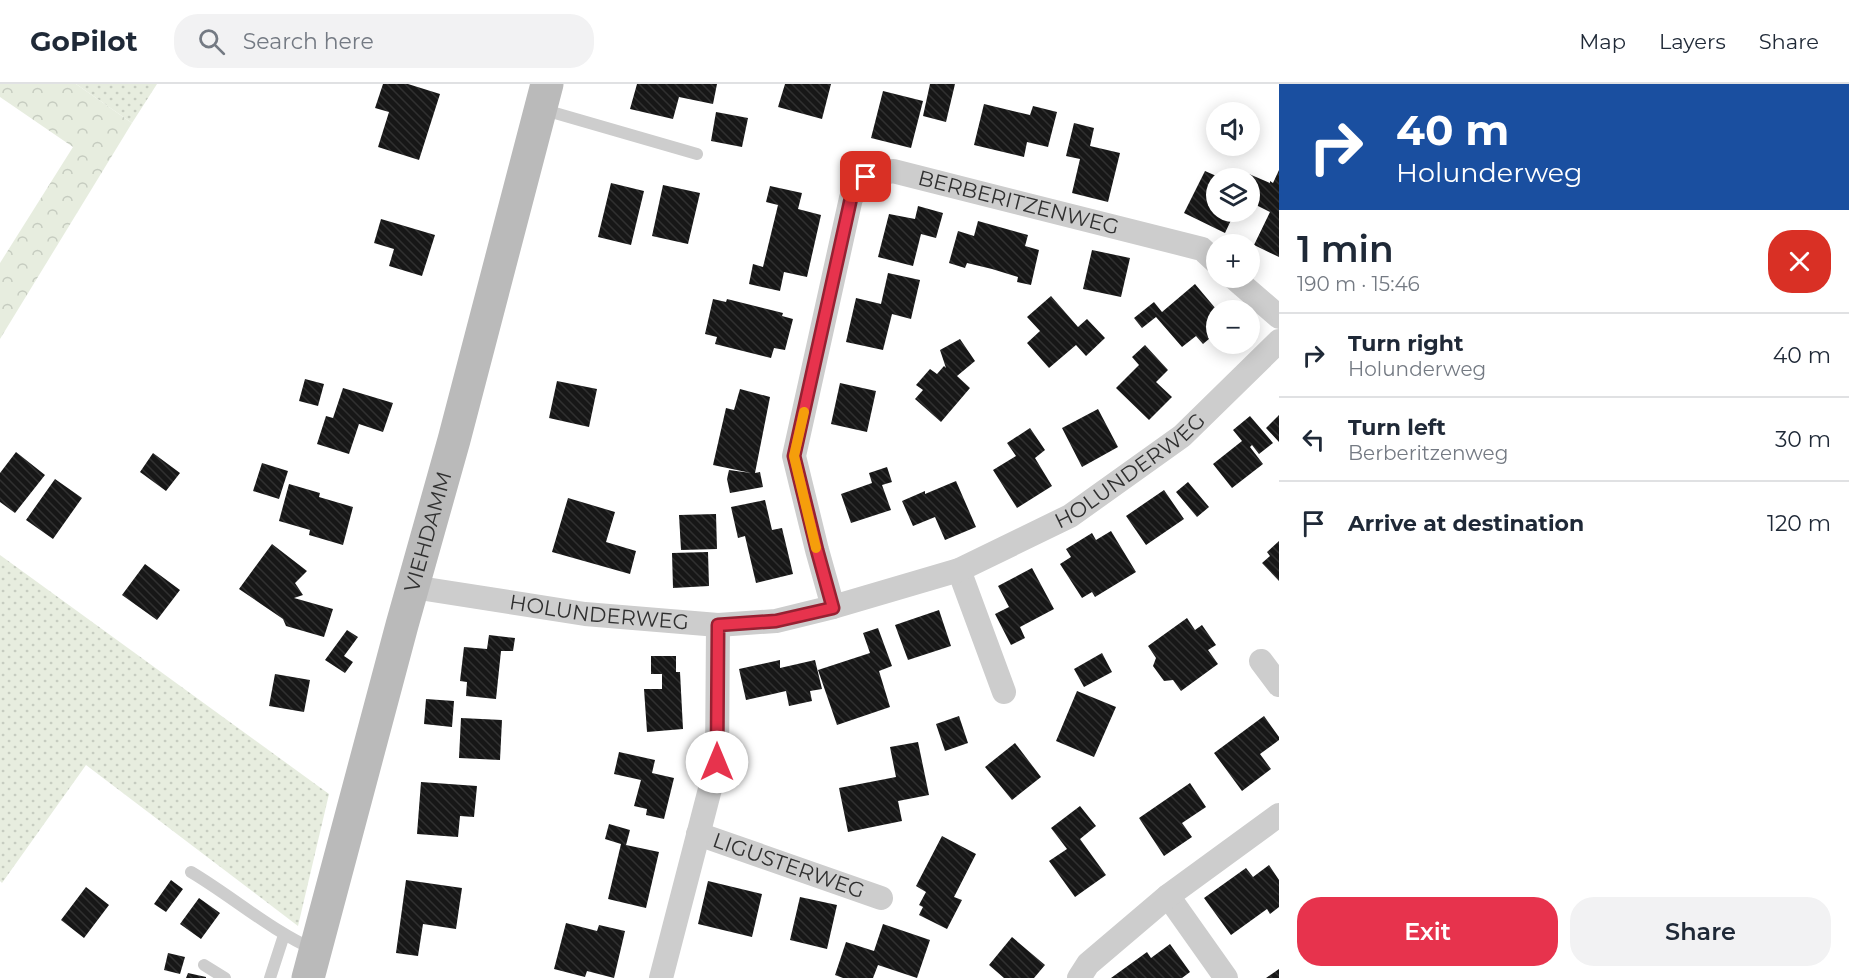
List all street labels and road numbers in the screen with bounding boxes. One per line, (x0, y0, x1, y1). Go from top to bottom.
street label: BERBERITZENWEG (915, 165, 1122, 240)
street label: HOLUNDERWEG (1050, 408, 1210, 534)
street label: VIEHDAMM (399, 469, 457, 595)
street label: HOLUNDERWEG (508, 589, 690, 635)
street label: LIGUSTERWEG (710, 827, 868, 903)

